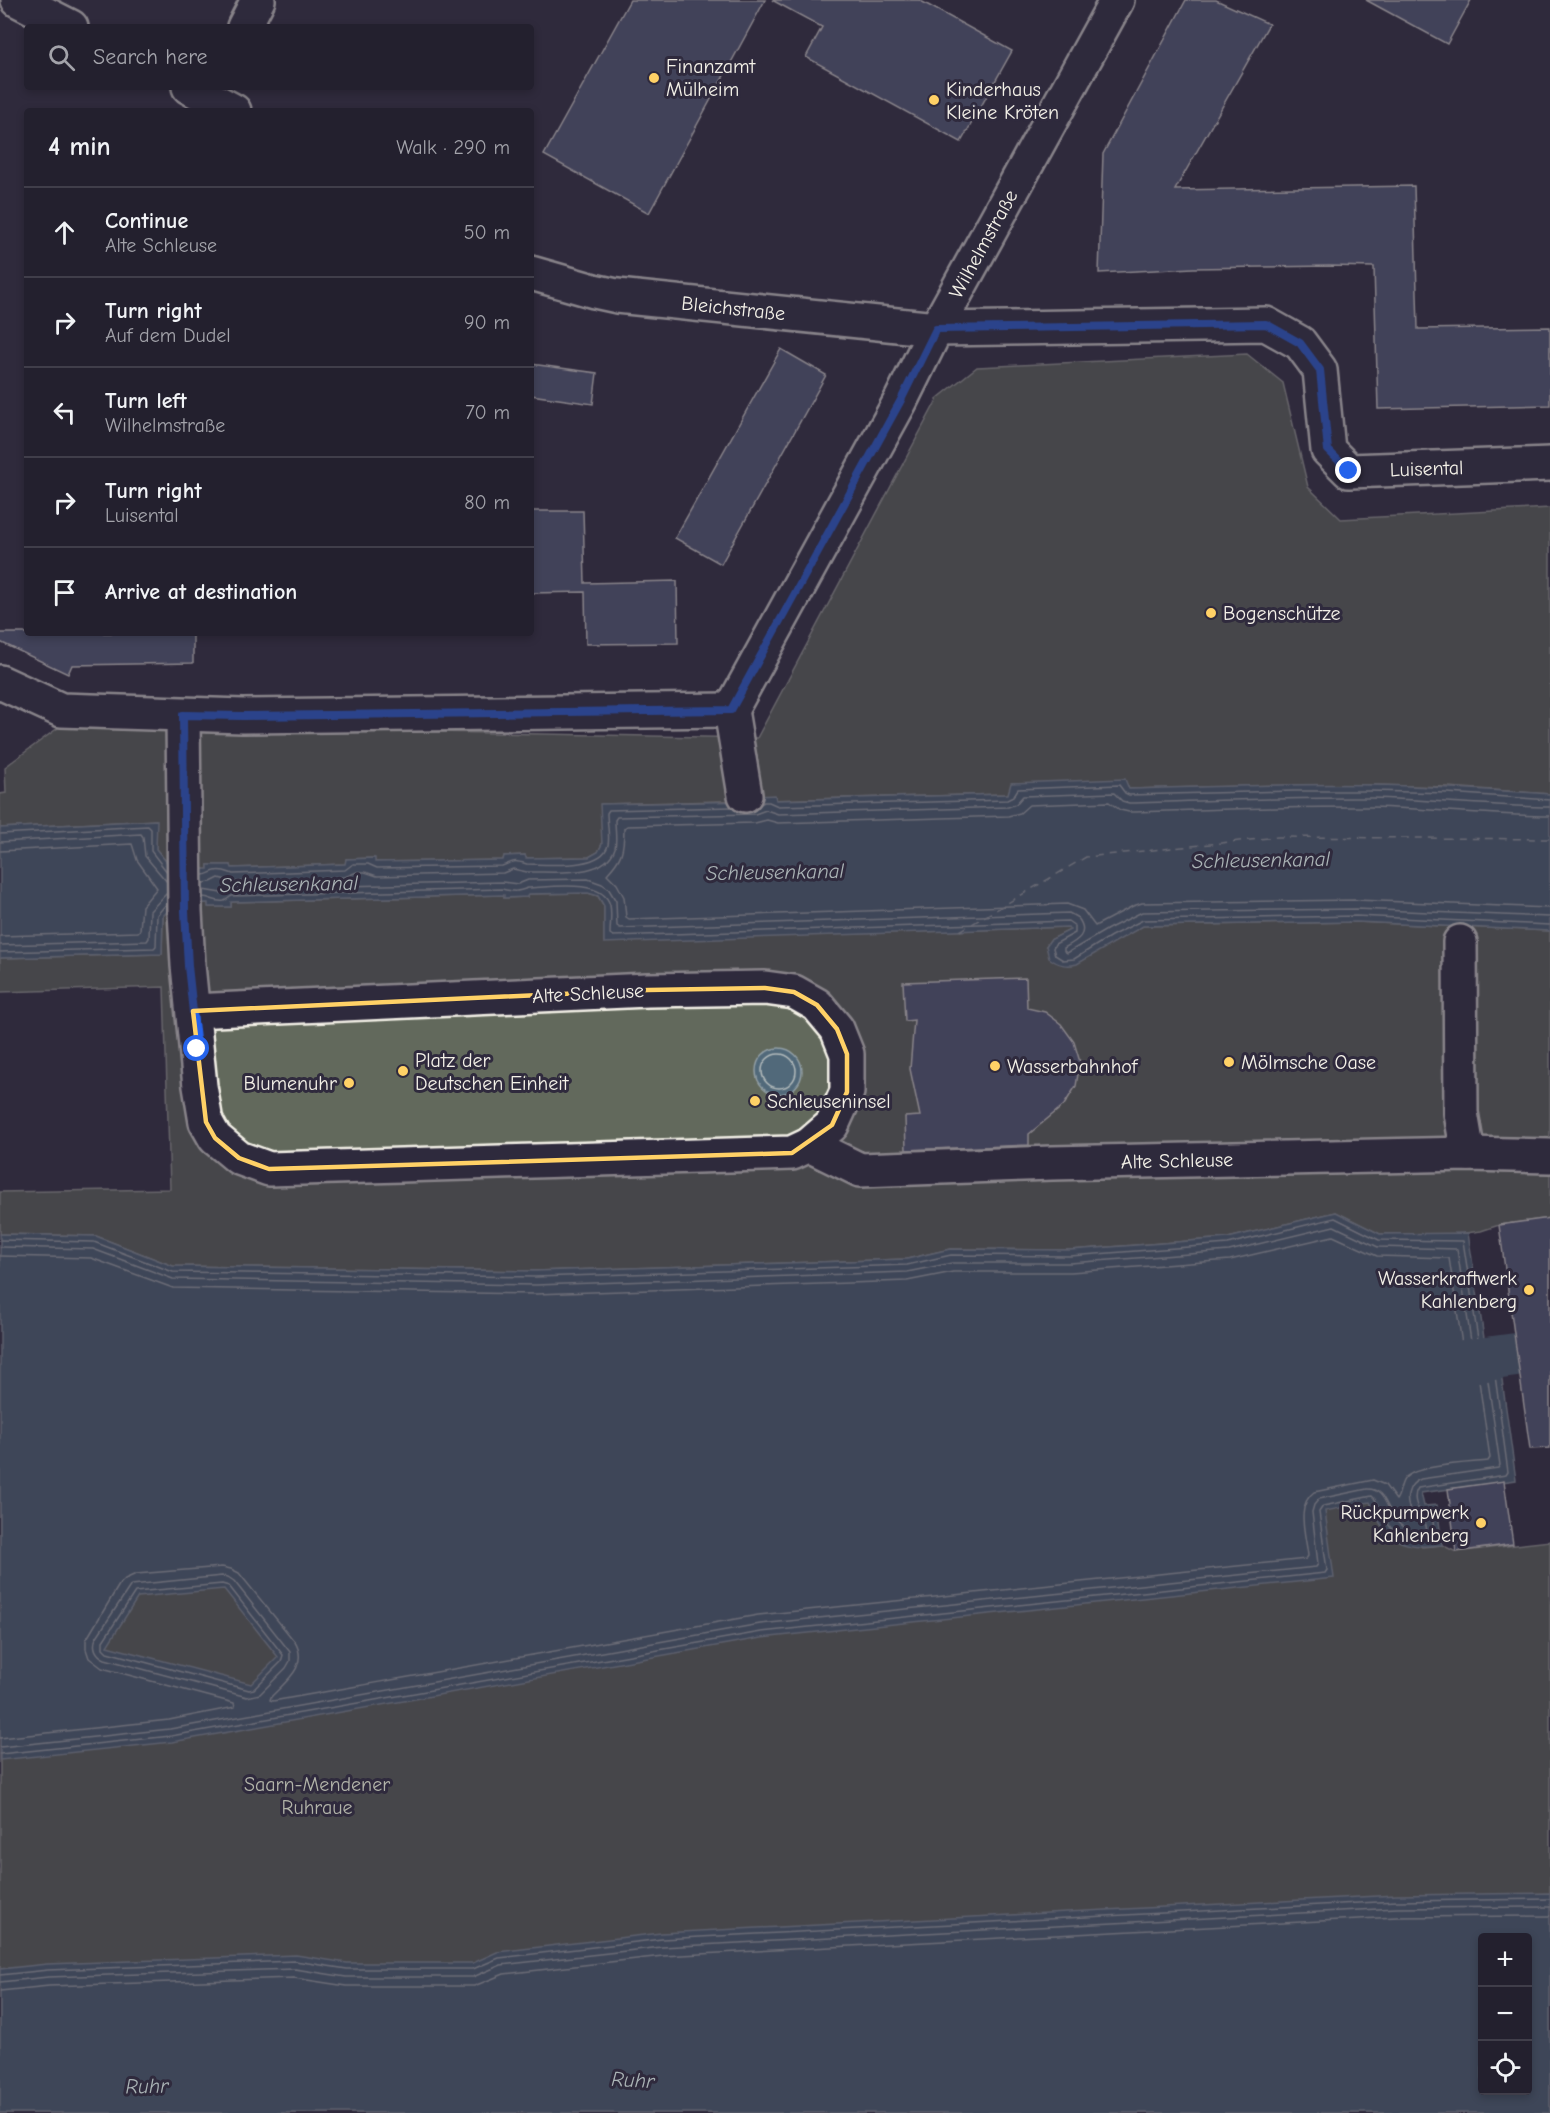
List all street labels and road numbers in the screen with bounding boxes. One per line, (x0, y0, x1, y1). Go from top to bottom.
street label: Wilhelmstraße (944, 186, 1022, 302)
street label: Bleichstraße (680, 292, 786, 325)
street label: Luisental (1389, 456, 1464, 482)
street label: Alte Schleuse (531, 979, 645, 1008)
street label: Alte Schleuse (1121, 1148, 1233, 1174)

